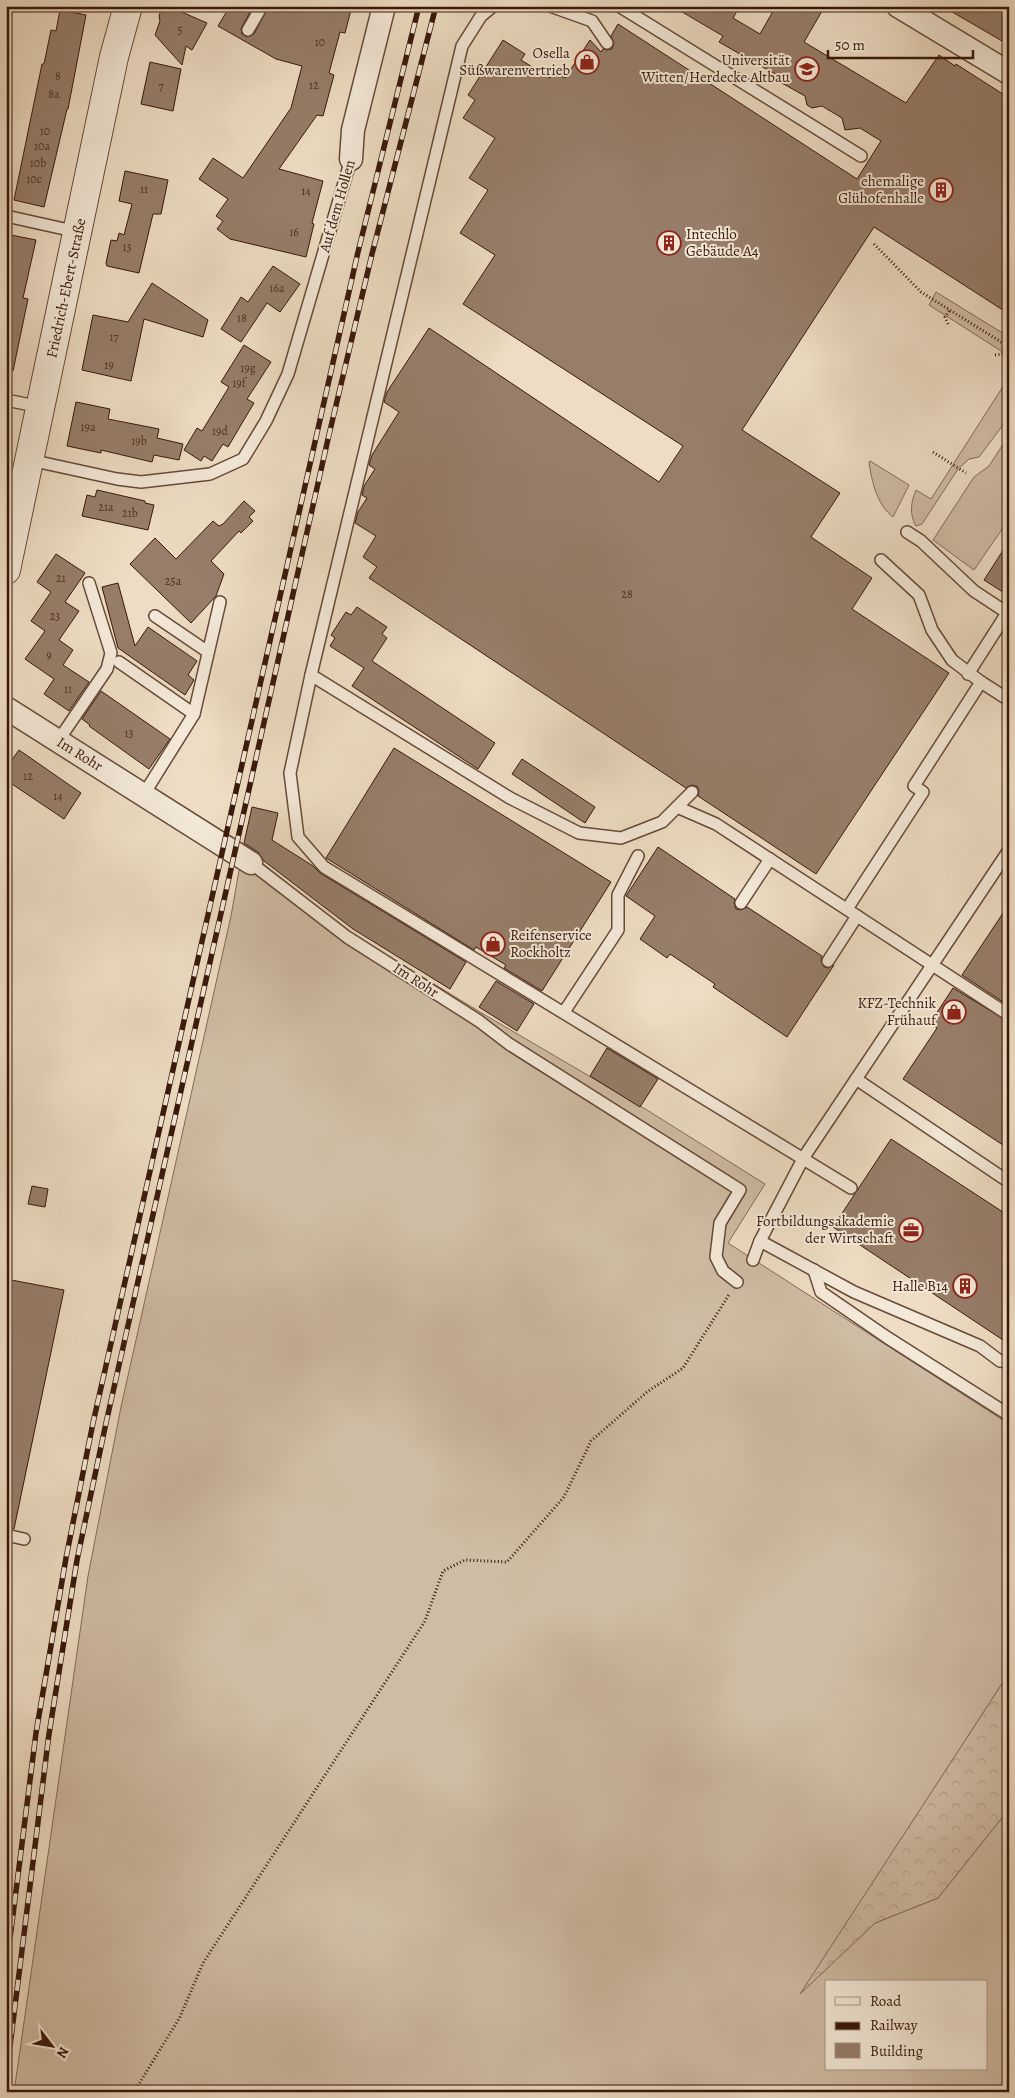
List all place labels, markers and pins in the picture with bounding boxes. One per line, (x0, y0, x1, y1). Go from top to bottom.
place label: Osella Süßwarenvertrieb (459, 43, 570, 80)
shop icon: Osella Süßwarenvertrieb (574, 49, 600, 75)
place label: Universität Witten/Herdecke Altbau (641, 50, 791, 87)
school or university icon: Universität Witten/Herdecke Altbau (794, 56, 820, 82)
place label: ehemalige Glühofenhalle (838, 171, 924, 208)
building icon: ehemalige Glühofenhalle (928, 177, 954, 203)
place label: Intechlo Gebäude A4 (686, 224, 759, 261)
building icon: Intechlo Gebäude A4 (656, 230, 682, 256)
place label: Reifenservice Rockholtz (510, 925, 592, 962)
shop icon: Reifenservice Rockholtz (480, 931, 506, 957)
place label: KFZ-Technik Frühauf (857, 993, 938, 1030)
shop icon: KFZ-Technik Frühauf (941, 999, 967, 1025)
place label: Fortbildungsakademie der Wirtschaft (756, 1211, 894, 1248)
office icon: Fortbildungsakademie der Wirtschaft (898, 1217, 924, 1243)
building icon: Halle B14 (952, 1273, 978, 1299)
place label: Halle B14 (892, 1276, 948, 1296)

